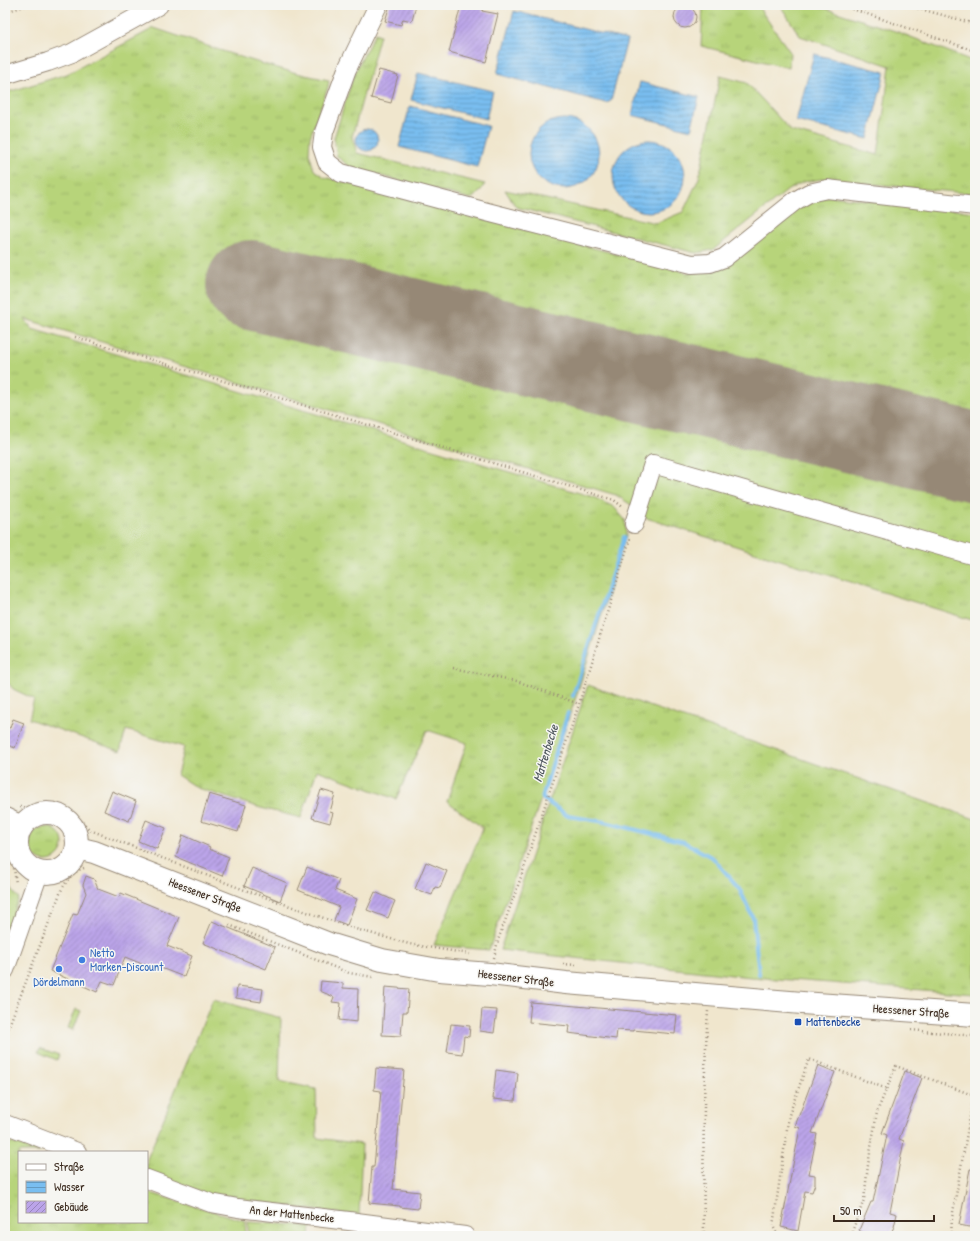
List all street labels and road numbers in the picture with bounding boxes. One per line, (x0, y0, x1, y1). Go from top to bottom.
street label: Heessener Straße (166, 873, 244, 916)
street label: Heessener Straße (477, 964, 555, 991)
street label: Heessener Straße (872, 999, 950, 1022)
street label: An der Mattenbecke (249, 1201, 336, 1226)

